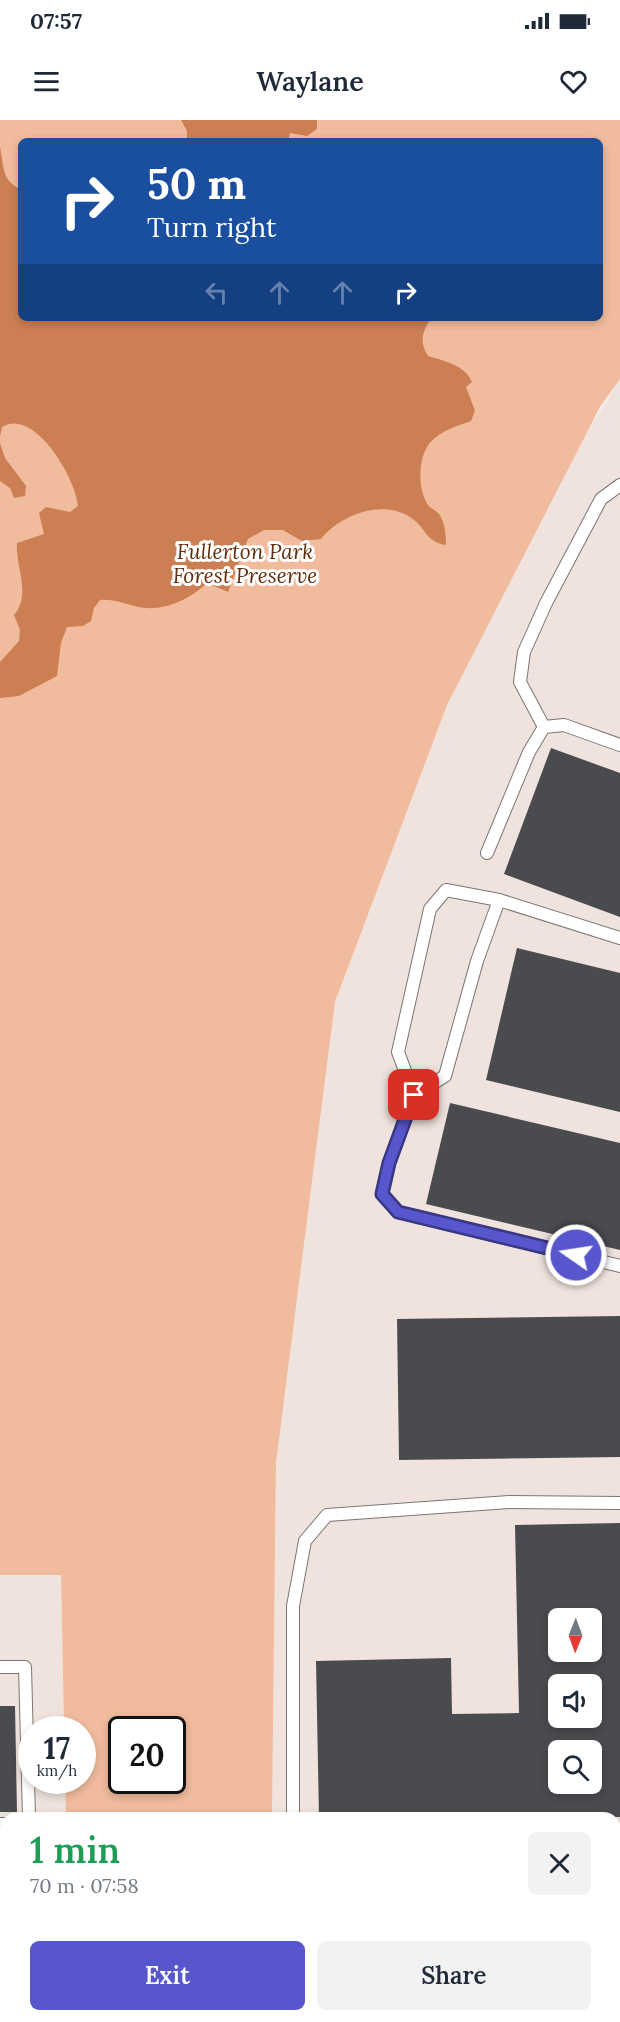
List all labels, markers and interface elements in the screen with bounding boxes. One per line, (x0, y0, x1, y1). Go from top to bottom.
text: 07:57 (30, 7, 82, 35)
text: Waylane (256, 64, 364, 98)
icon: menu (30, 65, 63, 98)
icon: heart (557, 65, 590, 98)
text: 50 m (147, 157, 246, 211)
icon: right (48, 162, 126, 240)
text: Turn right (147, 210, 276, 244)
icon: left (200, 276, 233, 309)
icon: ahead (263, 276, 296, 309)
icon: ahead (326, 276, 359, 309)
icon: right (389, 276, 422, 309)
park label: Fullerton Park Forest Preserve (173, 538, 317, 589)
pin (388, 1069, 439, 1120)
icon: arrive (397, 1078, 430, 1111)
position arrow (544, 1223, 608, 1287)
north arrow (548, 1608, 602, 1662)
map controls (548, 1608, 602, 1794)
button: sound (548, 1674, 602, 1728)
speed limit sign: 20 (108, 1716, 186, 1794)
text: 17 (44, 1729, 70, 1767)
button: search (548, 1740, 602, 1794)
text: km/h (37, 1761, 77, 1780)
text: 1 min (30, 1827, 120, 1873)
button: close (528, 1832, 591, 1895)
text: 70 m · 07:58 (30, 1873, 139, 1898)
button: Exit (30, 1941, 305, 2010)
button: Share (317, 1941, 591, 2010)

